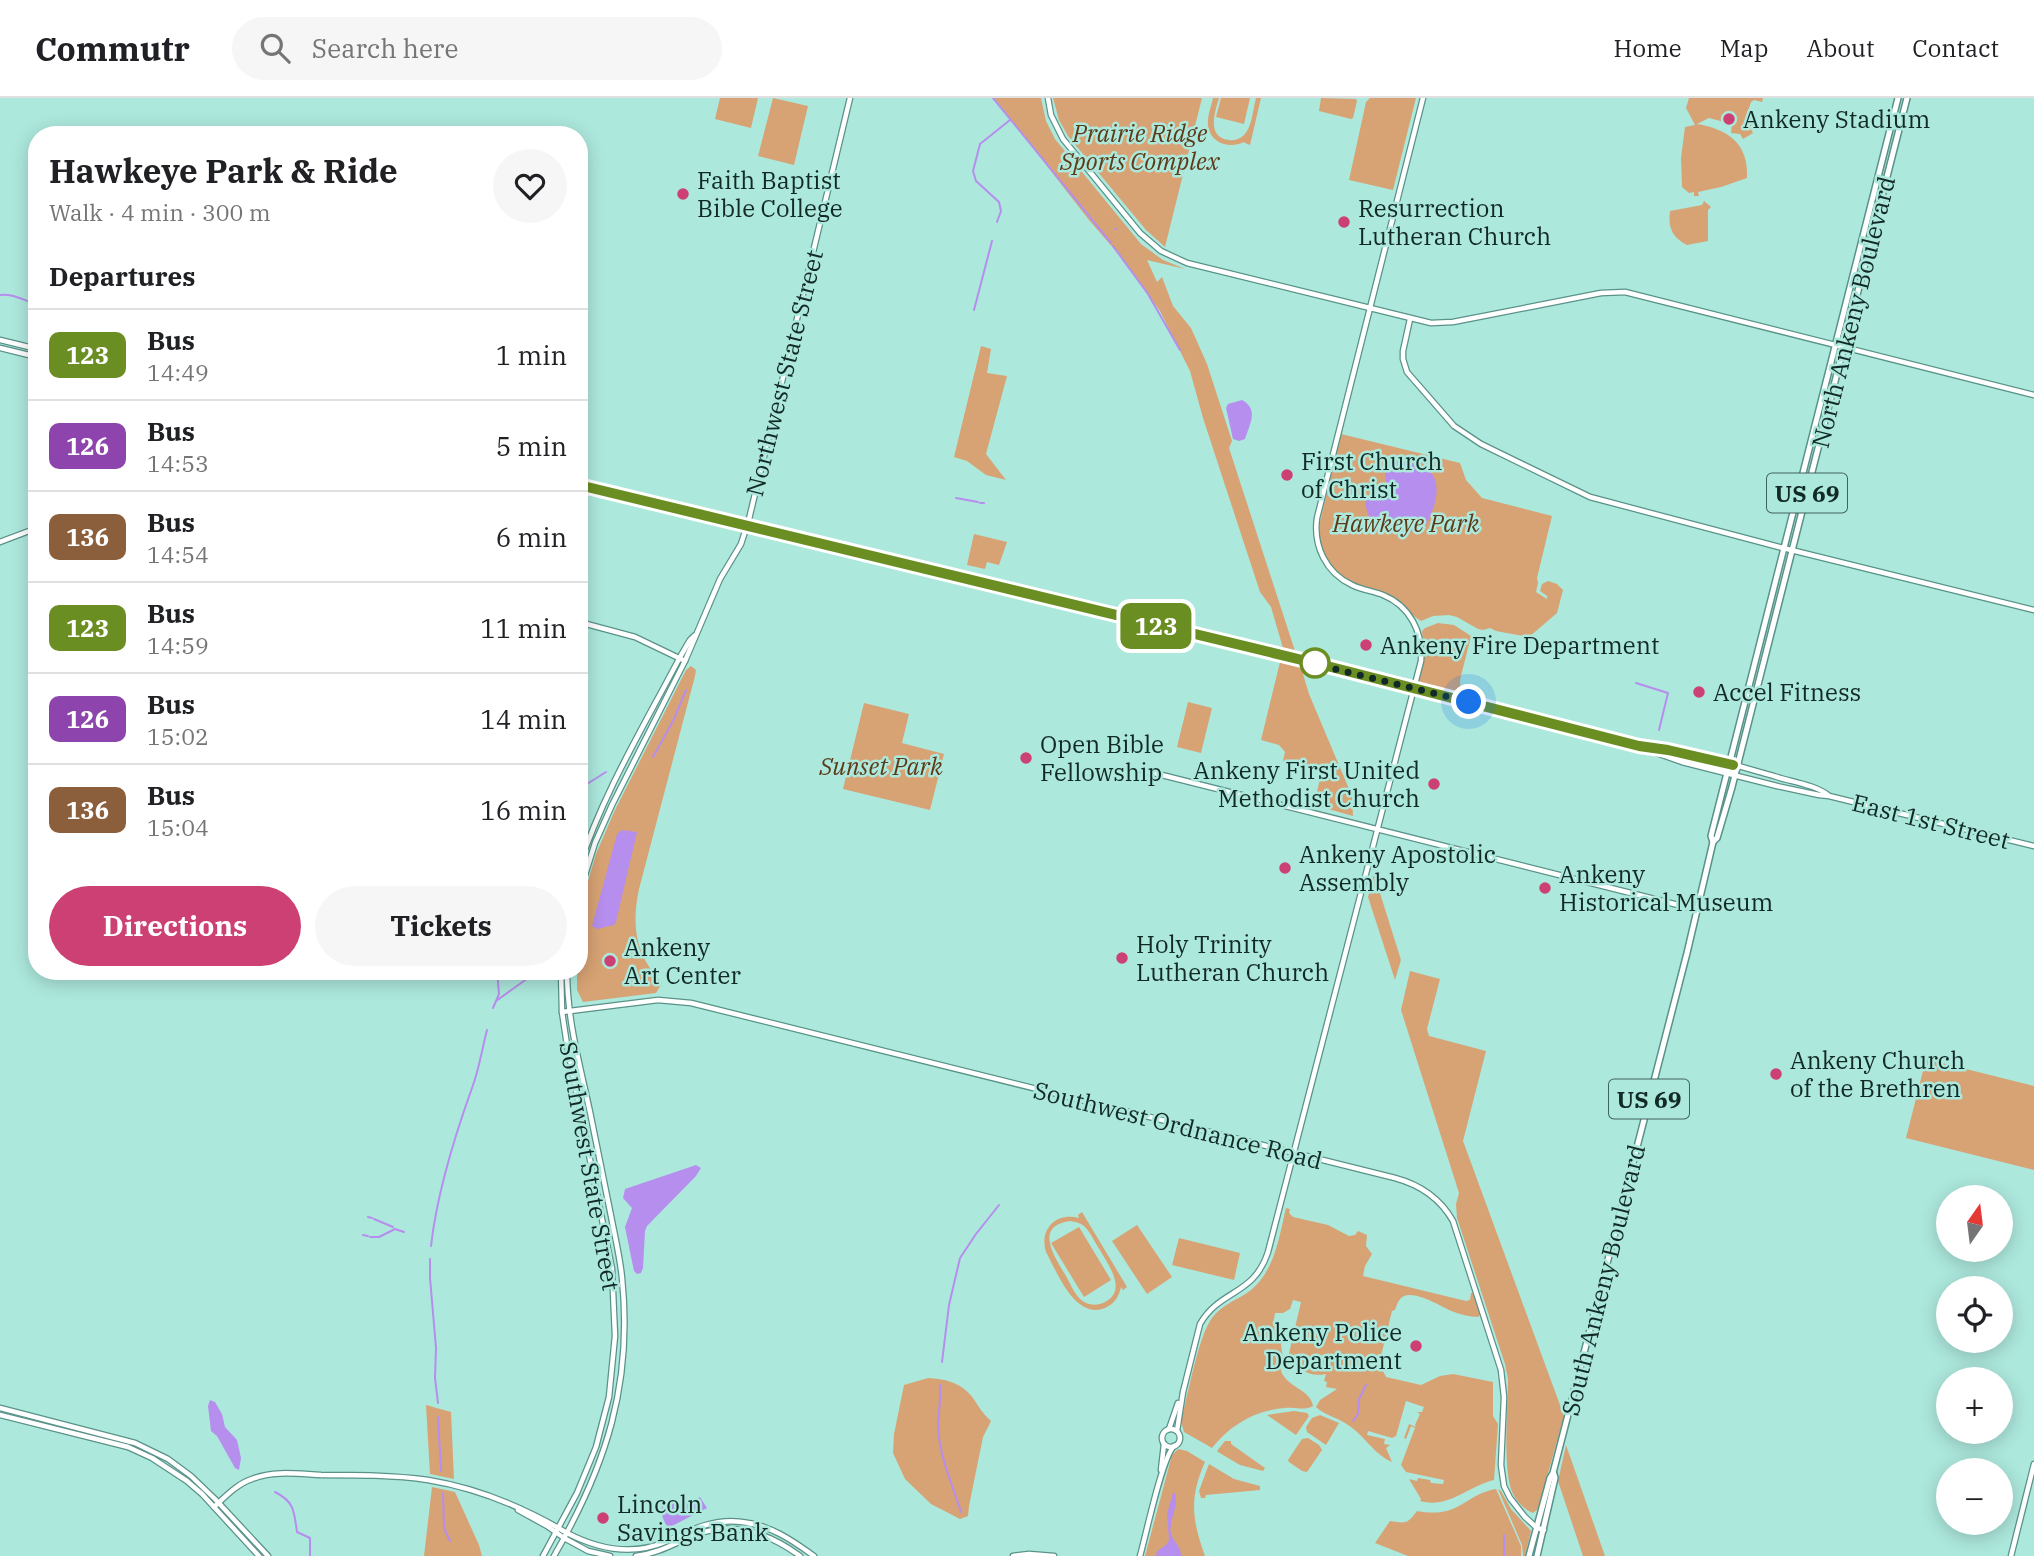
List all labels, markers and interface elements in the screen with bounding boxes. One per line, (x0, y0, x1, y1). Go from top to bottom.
search box (232, 17, 722, 80)
text: Commutr (35, 27, 190, 70)
icon: search (256, 29, 294, 67)
text: Search here (312, 31, 458, 65)
text: Home (1614, 32, 1682, 64)
text: Map (1720, 32, 1768, 64)
text: About (1806, 32, 1874, 64)
text: Contact (1912, 32, 1999, 64)
place label: Ankeny Stadium (1743, 103, 1930, 135)
marker: Ankeny Stadium (1721, 111, 1737, 127)
park label: Prairie Ridge Sports Complex (1059, 117, 1220, 177)
text: Hawkeye Park & Ride (49, 149, 398, 192)
button: heart (493, 149, 567, 223)
place label: Faith Baptist Bible College (697, 164, 843, 224)
street label: North Ankeny Boulevard (1804, 173, 1902, 451)
marker: Faith Baptist Bible College (675, 186, 691, 202)
place label: Resurrection Lutheran Church (1358, 192, 1551, 252)
text: Walk · 4 min · 300 m (49, 197, 271, 227)
marker: Resurrection Lutheran Church (1336, 214, 1352, 230)
street label: Northwest State Street (738, 246, 830, 500)
text: Departures (49, 259, 195, 293)
text: Bus (147, 323, 195, 357)
text: 1 min (496, 338, 567, 372)
text: 123 (66, 339, 109, 371)
text: 14:49 (147, 357, 209, 387)
text: Bus (147, 414, 195, 448)
text: 5 min (496, 429, 567, 463)
text: 126 (66, 430, 109, 462)
place label: First Church of Christ (1301, 445, 1443, 505)
text: 14:53 (147, 448, 209, 478)
marker: First Church of Christ (1279, 467, 1295, 483)
road number: US 69 (1767, 474, 1847, 512)
text: Bus (147, 505, 195, 539)
park label: Hawkeye Park (1332, 507, 1480, 539)
text: 6 min (496, 520, 567, 554)
text: 136 (66, 521, 109, 553)
text: 14:54 (147, 539, 209, 569)
text: Bus (147, 596, 195, 630)
line badge: 123 (1116, 603, 1196, 649)
text: 123 (1134, 610, 1178, 642)
text: 11 min (480, 611, 567, 645)
text: 123 (66, 612, 109, 644)
place label: Ankeny Fire Department (1380, 629, 1660, 661)
text: 14:59 (147, 630, 209, 660)
marker: Ankeny Fire Department (1358, 637, 1374, 653)
unlabelled marker (1300, 648, 1330, 678)
place label: Accel Fitness (1713, 676, 1861, 708)
your location (1451, 684, 1486, 719)
marker: Accel Fitness (1691, 684, 1707, 700)
text: Bus (147, 687, 195, 721)
text: 14 min (480, 702, 567, 736)
text: 126 (66, 703, 109, 735)
text: 15:02 (147, 721, 209, 751)
place label: Open Bible Fellowship (1040, 728, 1164, 788)
park label: Sunset Park (818, 750, 943, 782)
marker: Open Bible Fellowship (1018, 750, 1034, 766)
place label: Ankeny First United Methodist Church (1193, 754, 1420, 814)
marker: Ankeny First United Methodist Church (1426, 776, 1442, 792)
text: Bus (147, 778, 195, 812)
street label: East 1st Street (1849, 786, 2013, 856)
text: 16 min (480, 793, 567, 827)
text: 136 (66, 794, 109, 826)
text: 15:04 (147, 812, 209, 842)
place label: Ankeny Apostolic Assembly (1299, 838, 1496, 898)
place label: Ankeny Historical Museum (1559, 858, 1774, 918)
marker: Ankeny Apostolic Assembly (1277, 860, 1293, 876)
marker: Ankeny Historical Museum (1537, 880, 1553, 896)
button: Directions (49, 886, 301, 966)
button: Tickets (315, 886, 567, 966)
place label: Holy Trinity Lutheran Church (1136, 928, 1329, 988)
place label: Ankeny Art Center (624, 931, 741, 991)
marker: Holy Trinity Lutheran Church (1114, 950, 1130, 966)
marker: Ankeny Art Center (602, 953, 618, 969)
street label: Southwest State Street (552, 1039, 628, 1293)
place label: Ankeny Church of the Brethren (1790, 1044, 1965, 1104)
marker: Ankeny Church of the Brethren (1768, 1066, 1784, 1082)
street label: Southwest Ordnance Road (1030, 1074, 1326, 1176)
road number: US 69 (1609, 1080, 1689, 1118)
street label: South Ankeny Boulevard (1554, 1141, 1652, 1419)
north arrow (1936, 1185, 2012, 1262)
map controls (1936, 1185, 2013, 1535)
button: locate (1936, 1276, 2013, 1353)
place label: Ankeny Police Department (1242, 1316, 1402, 1376)
marker: Ankeny Police Department (1408, 1338, 1424, 1354)
button: + (1936, 1367, 2013, 1444)
button: − (1936, 1458, 2013, 1535)
place label: Lincoln Savings Bank (617, 1488, 769, 1548)
marker: Lincoln Savings Bank (595, 1510, 611, 1526)

